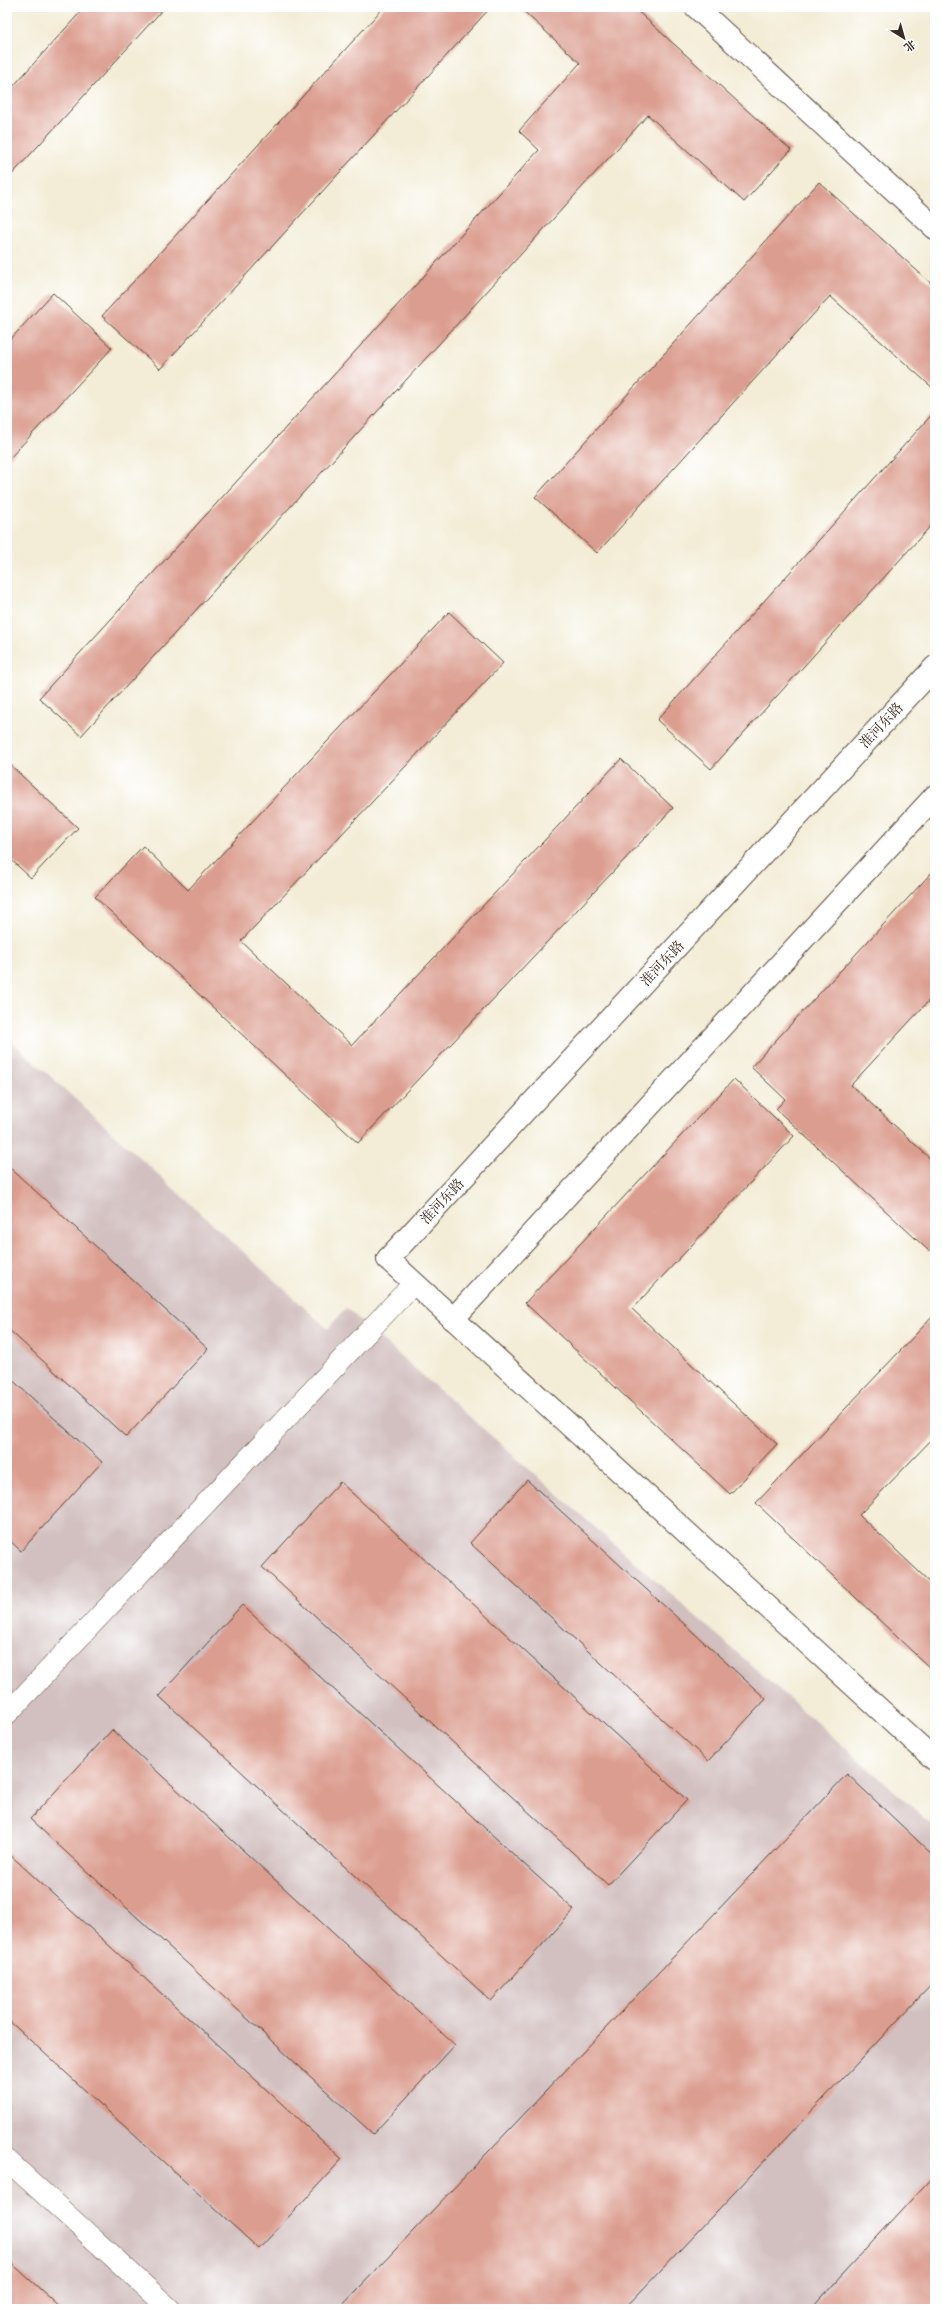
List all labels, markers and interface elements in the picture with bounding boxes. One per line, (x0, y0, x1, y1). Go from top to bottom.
north arrow (884, 18, 924, 58)
text: 北 (901, 37, 917, 53)
street label: 淮河东路 (857, 700, 906, 751)
street label: 淮河东路 (638, 938, 687, 989)
street label: 淮河东路 (418, 1176, 467, 1227)

